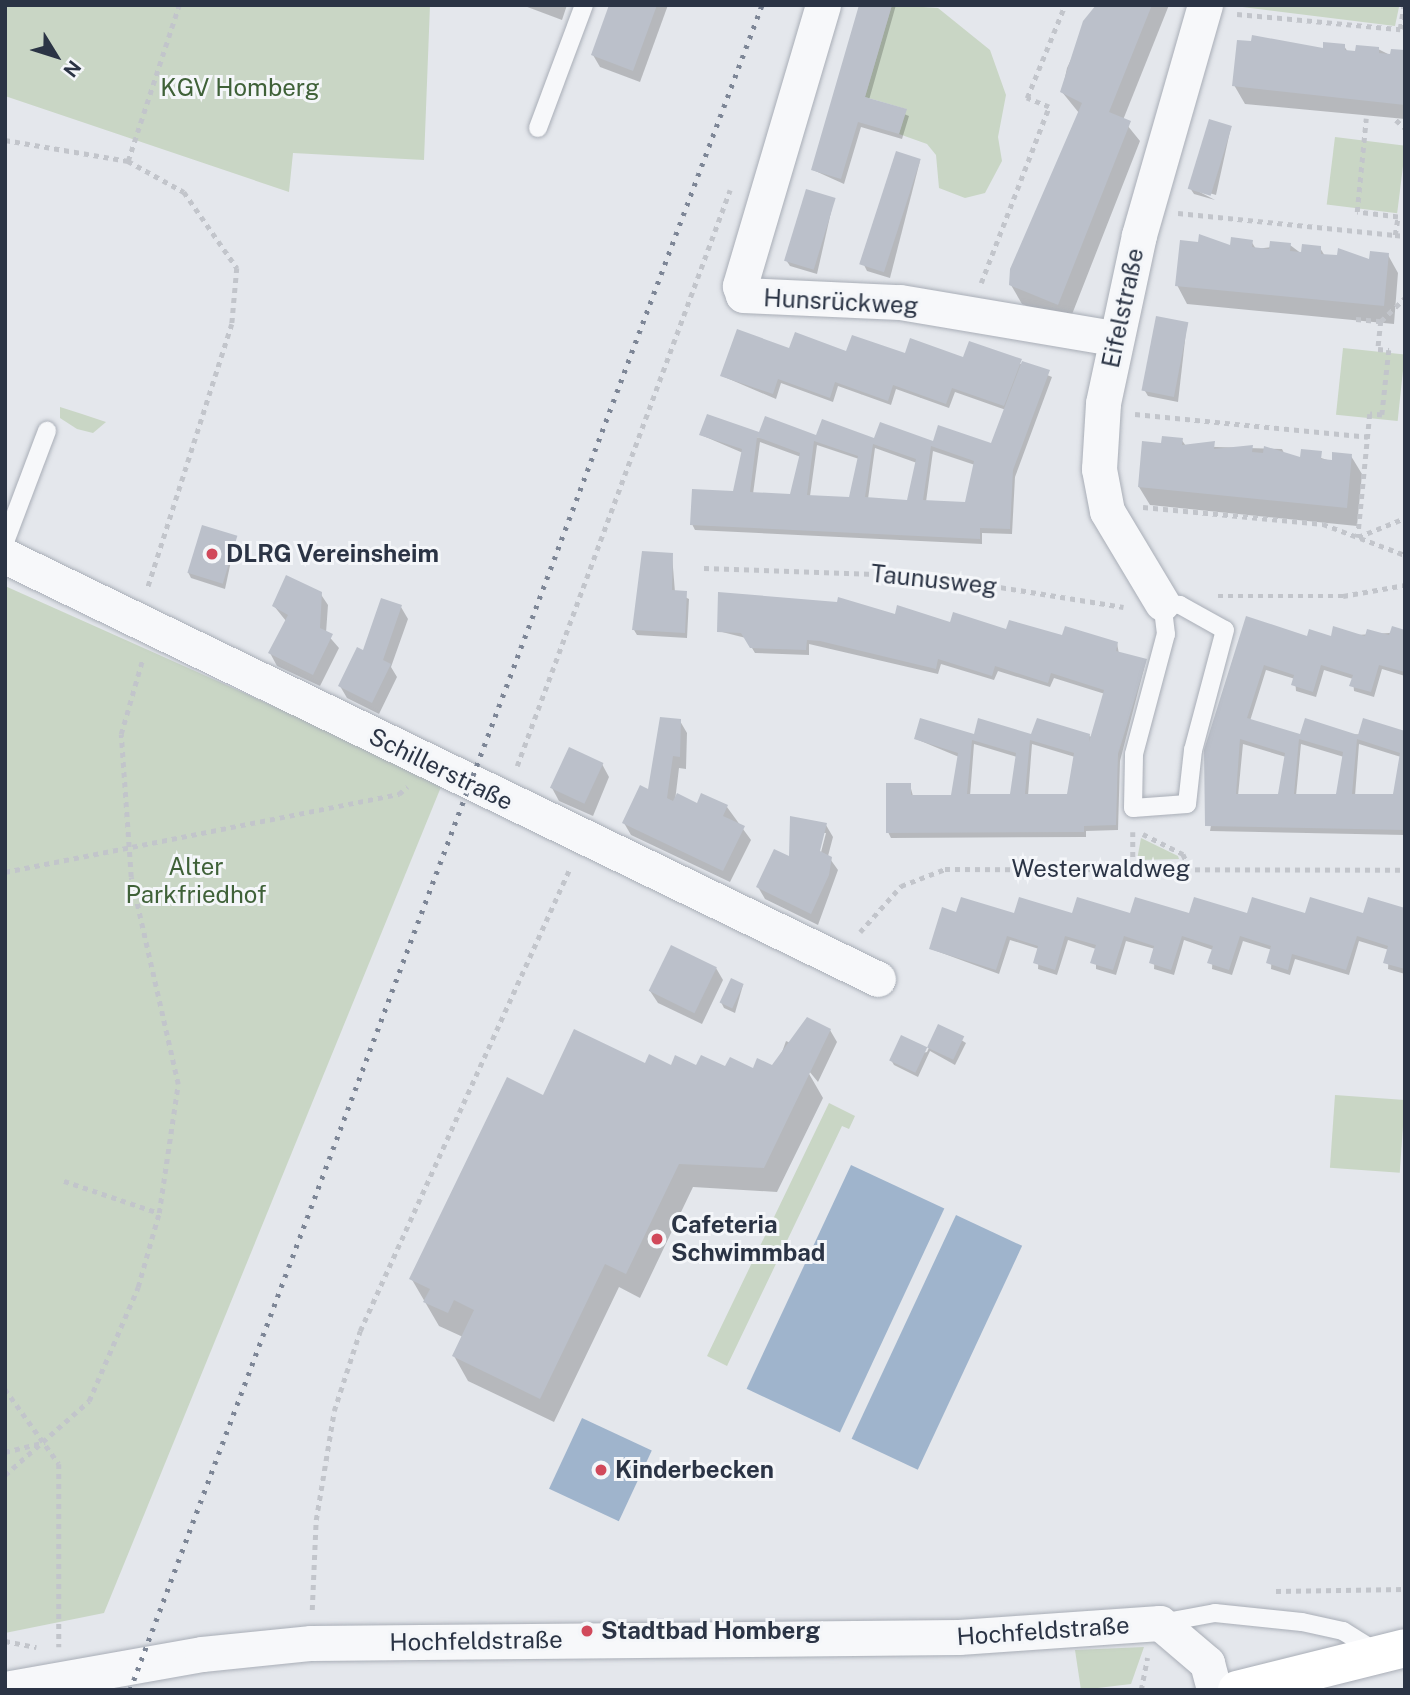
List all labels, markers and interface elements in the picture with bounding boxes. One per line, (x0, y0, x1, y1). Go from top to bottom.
north arrow (21, 21, 91, 91)
text: N (59, 56, 86, 82)
park label: KGV Homberg (160, 74, 320, 102)
street label: Eifelstraße (1096, 246, 1150, 370)
street label: Hunsrückweg (763, 284, 919, 320)
place label: DLRG Vereinsheim (226, 540, 439, 568)
marker: DLRG Vereinsheim (204, 546, 220, 562)
street label: Taunusweg (869, 559, 999, 601)
street label: Schillerstraße (364, 722, 518, 816)
park label: Alter Parkfriedhof (126, 853, 266, 909)
street label: Westerwaldweg (1011, 855, 1191, 883)
place label: Cafeteria Schwimmbad (671, 1211, 825, 1267)
marker: Cafeteria Schwimmbad (649, 1231, 665, 1247)
place label: Kinderbecken (615, 1456, 774, 1484)
marker: Kinderbecken (593, 1462, 609, 1478)
street label: Hochfeldstraße (956, 1611, 1130, 1651)
place label: Stadtbad Homberg (601, 1617, 820, 1645)
marker: Stadtbad Homberg (579, 1623, 595, 1639)
street label: Hochfeldstraße (389, 1625, 563, 1657)

